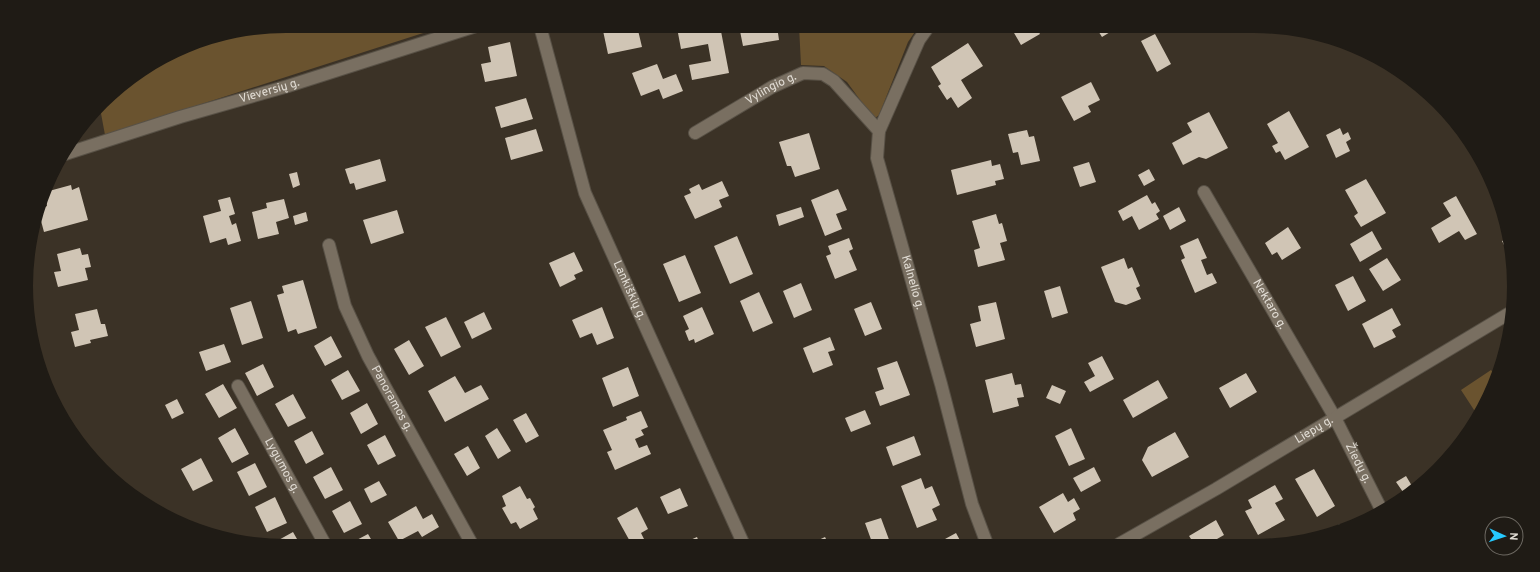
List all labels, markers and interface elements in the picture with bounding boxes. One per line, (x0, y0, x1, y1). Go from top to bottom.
street label: Vylingio g. (743, 69, 799, 109)
street label: Vieversių g. (237, 75, 302, 108)
street label: Kalnelio g. (897, 253, 928, 312)
street label: Lankiškių g. (609, 258, 650, 323)
street label: Nektaro g. (1248, 276, 1290, 333)
street label: Panoramos g. (367, 363, 416, 435)
street label: Liepų g. (1292, 412, 1337, 448)
street label: Lygumos g. (260, 435, 304, 497)
street label: Žiedų g. (1341, 440, 1375, 487)
north arrow (1484, 516, 1524, 556)
text: N (1506, 532, 1520, 541)

